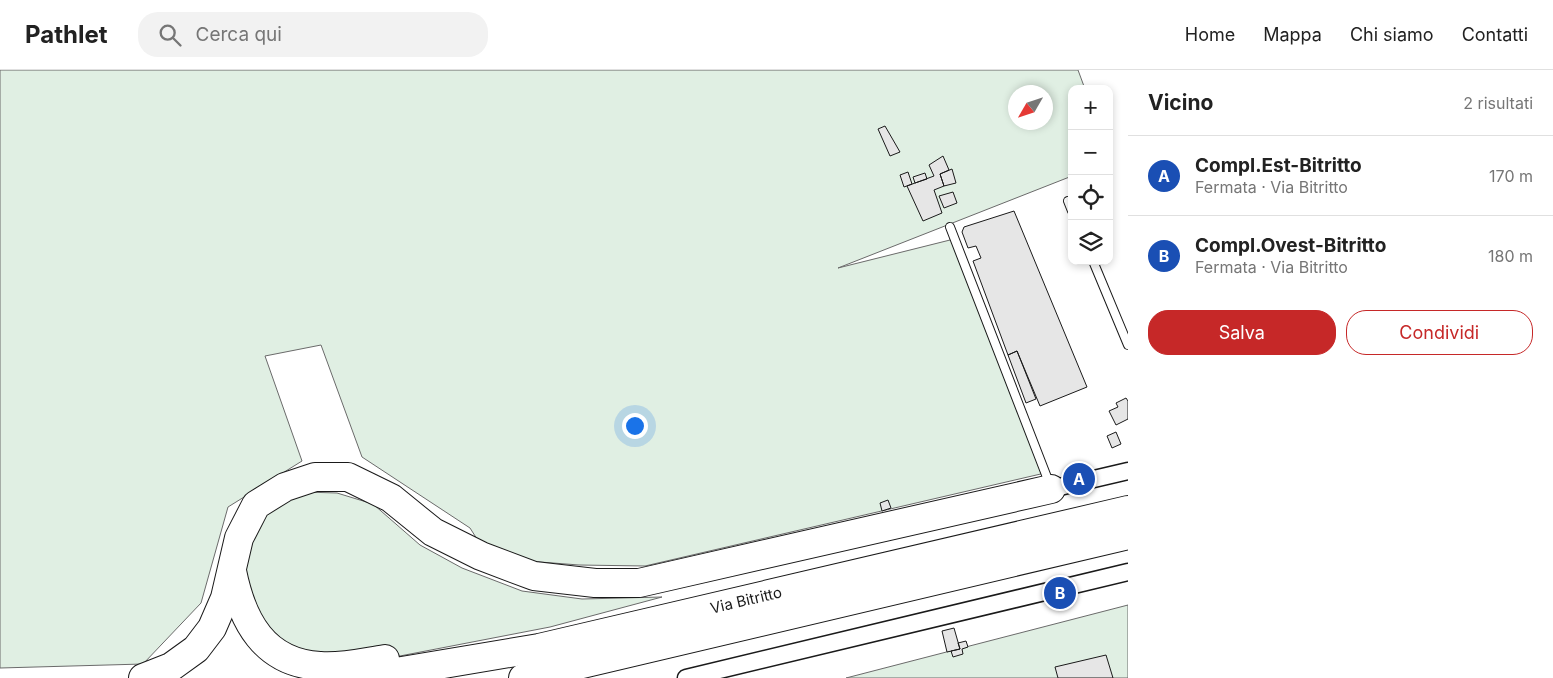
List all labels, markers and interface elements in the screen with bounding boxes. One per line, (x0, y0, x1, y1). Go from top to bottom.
search box (138, 12, 488, 57)
text: Pathlet (25, 20, 108, 49)
icon: search (156, 21, 184, 49)
text: Cerca qui (196, 23, 282, 46)
text: Home (1185, 24, 1235, 45)
text: Mappa (1263, 24, 1322, 45)
text: Chi siamo (1350, 24, 1434, 45)
text: Contatti (1462, 24, 1528, 45)
north arrow (1008, 85, 1053, 130)
map controls (1068, 85, 1113, 265)
button: + (1068, 85, 1113, 130)
text: Vicino (1148, 90, 1213, 115)
text: 2 risultati (1463, 93, 1533, 113)
button: − (1068, 130, 1113, 175)
text: Compl.Est-Bitritto (1195, 154, 1362, 177)
text: A (1158, 166, 1170, 186)
text: 170 m (1489, 166, 1533, 186)
button: locate (1068, 175, 1113, 220)
text: Fermata · Via Bitritto (1195, 177, 1348, 197)
button: layers (1068, 220, 1113, 265)
text: Compl.Ovest-Bitritto (1195, 234, 1386, 257)
text: B (1159, 246, 1169, 266)
text: 180 m (1488, 246, 1533, 266)
text: Fermata · Via Bitritto (1195, 257, 1348, 277)
button: Salva (1148, 310, 1336, 355)
button: Condividi (1346, 310, 1533, 355)
your location (622, 413, 648, 439)
pin: A (1063, 460, 1095, 498)
pin: B (1044, 574, 1076, 612)
street label: Via Bitritto (708, 582, 784, 617)

